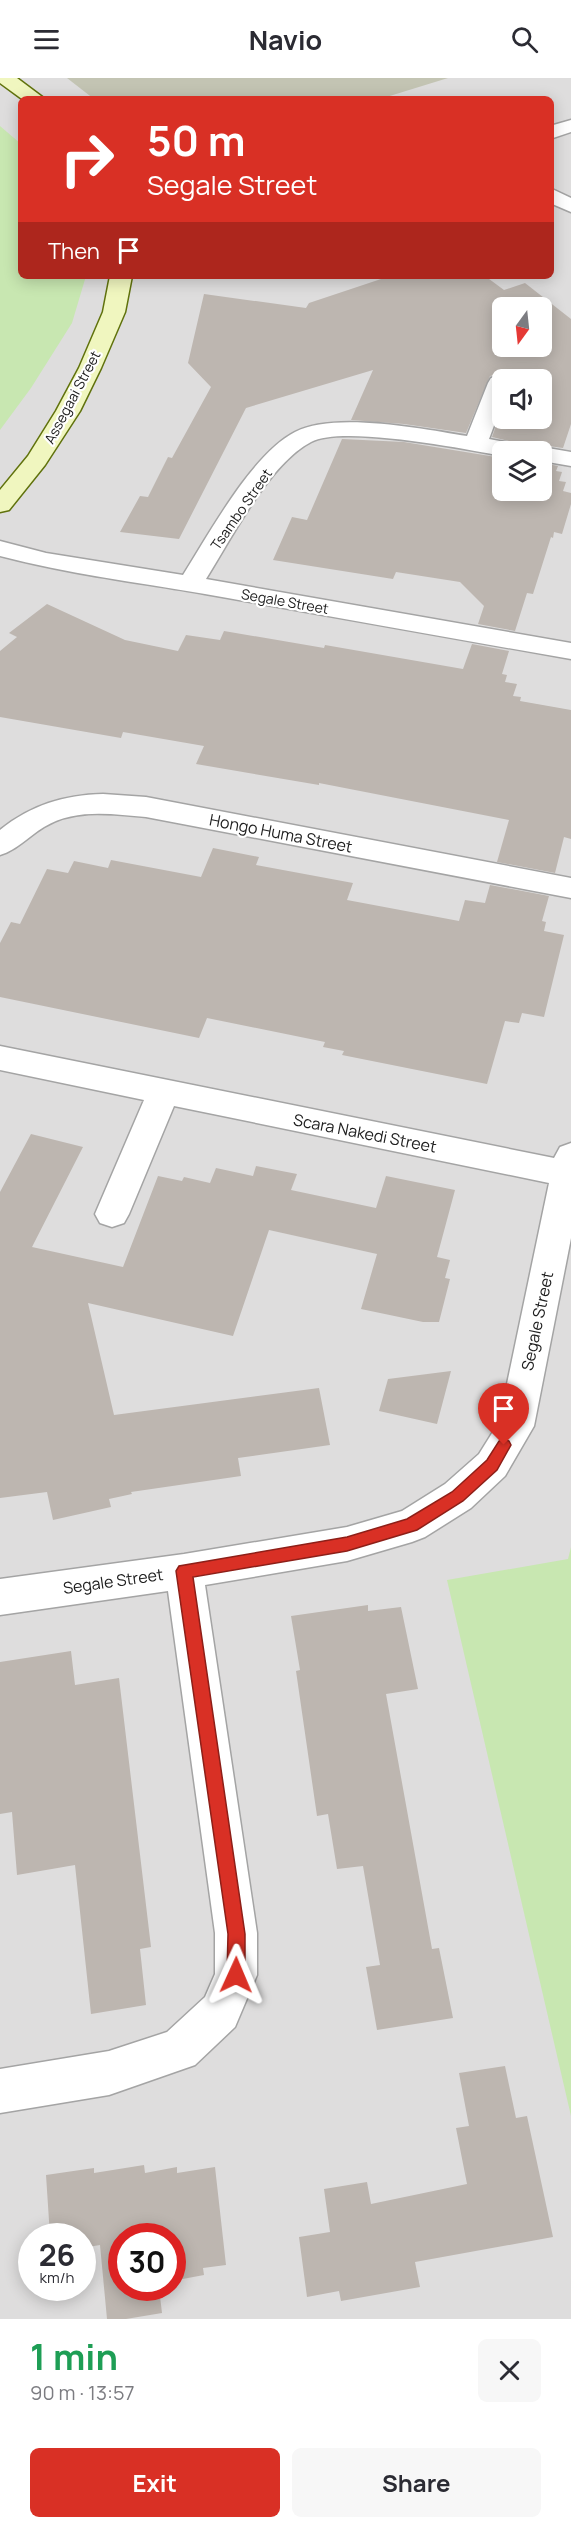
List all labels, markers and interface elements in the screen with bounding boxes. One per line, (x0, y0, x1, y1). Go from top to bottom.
text: Navio (249, 21, 322, 58)
icon: menu (30, 23, 63, 56)
icon: search (508, 23, 541, 56)
text: 50 m (147, 111, 245, 169)
icon: right (48, 120, 126, 198)
text: Segale Street (147, 166, 317, 203)
icon: arrive (112, 234, 145, 267)
text: Then (48, 236, 100, 266)
north arrow (492, 297, 552, 357)
map controls (492, 297, 552, 501)
street label: Assegaai Street (39, 347, 105, 447)
button: sound (492, 369, 552, 429)
button: layers (492, 441, 552, 501)
street label: Tsambo Street (206, 464, 276, 553)
street label: Segale Street (240, 584, 330, 618)
street label: Hongo Huma Street (208, 808, 354, 858)
street label: Scara Nakedi Street (292, 1108, 438, 1158)
street label: Segale Street (516, 1269, 558, 1373)
pin (478, 1383, 529, 1445)
icon: arrive (487, 1392, 520, 1425)
street label: Segale Street (62, 1563, 164, 1599)
position arrow (204, 1943, 268, 2007)
speed limit sign: 30 (108, 2223, 186, 2301)
text: 26 (39, 2234, 75, 2275)
text: km/h (40, 2267, 74, 2288)
text: 1 min (30, 2332, 118, 2381)
button: close (478, 2339, 541, 2402)
text: 90 m · 13:57 (30, 2379, 135, 2406)
button: Exit (30, 2448, 280, 2517)
button: Share (292, 2448, 541, 2517)

